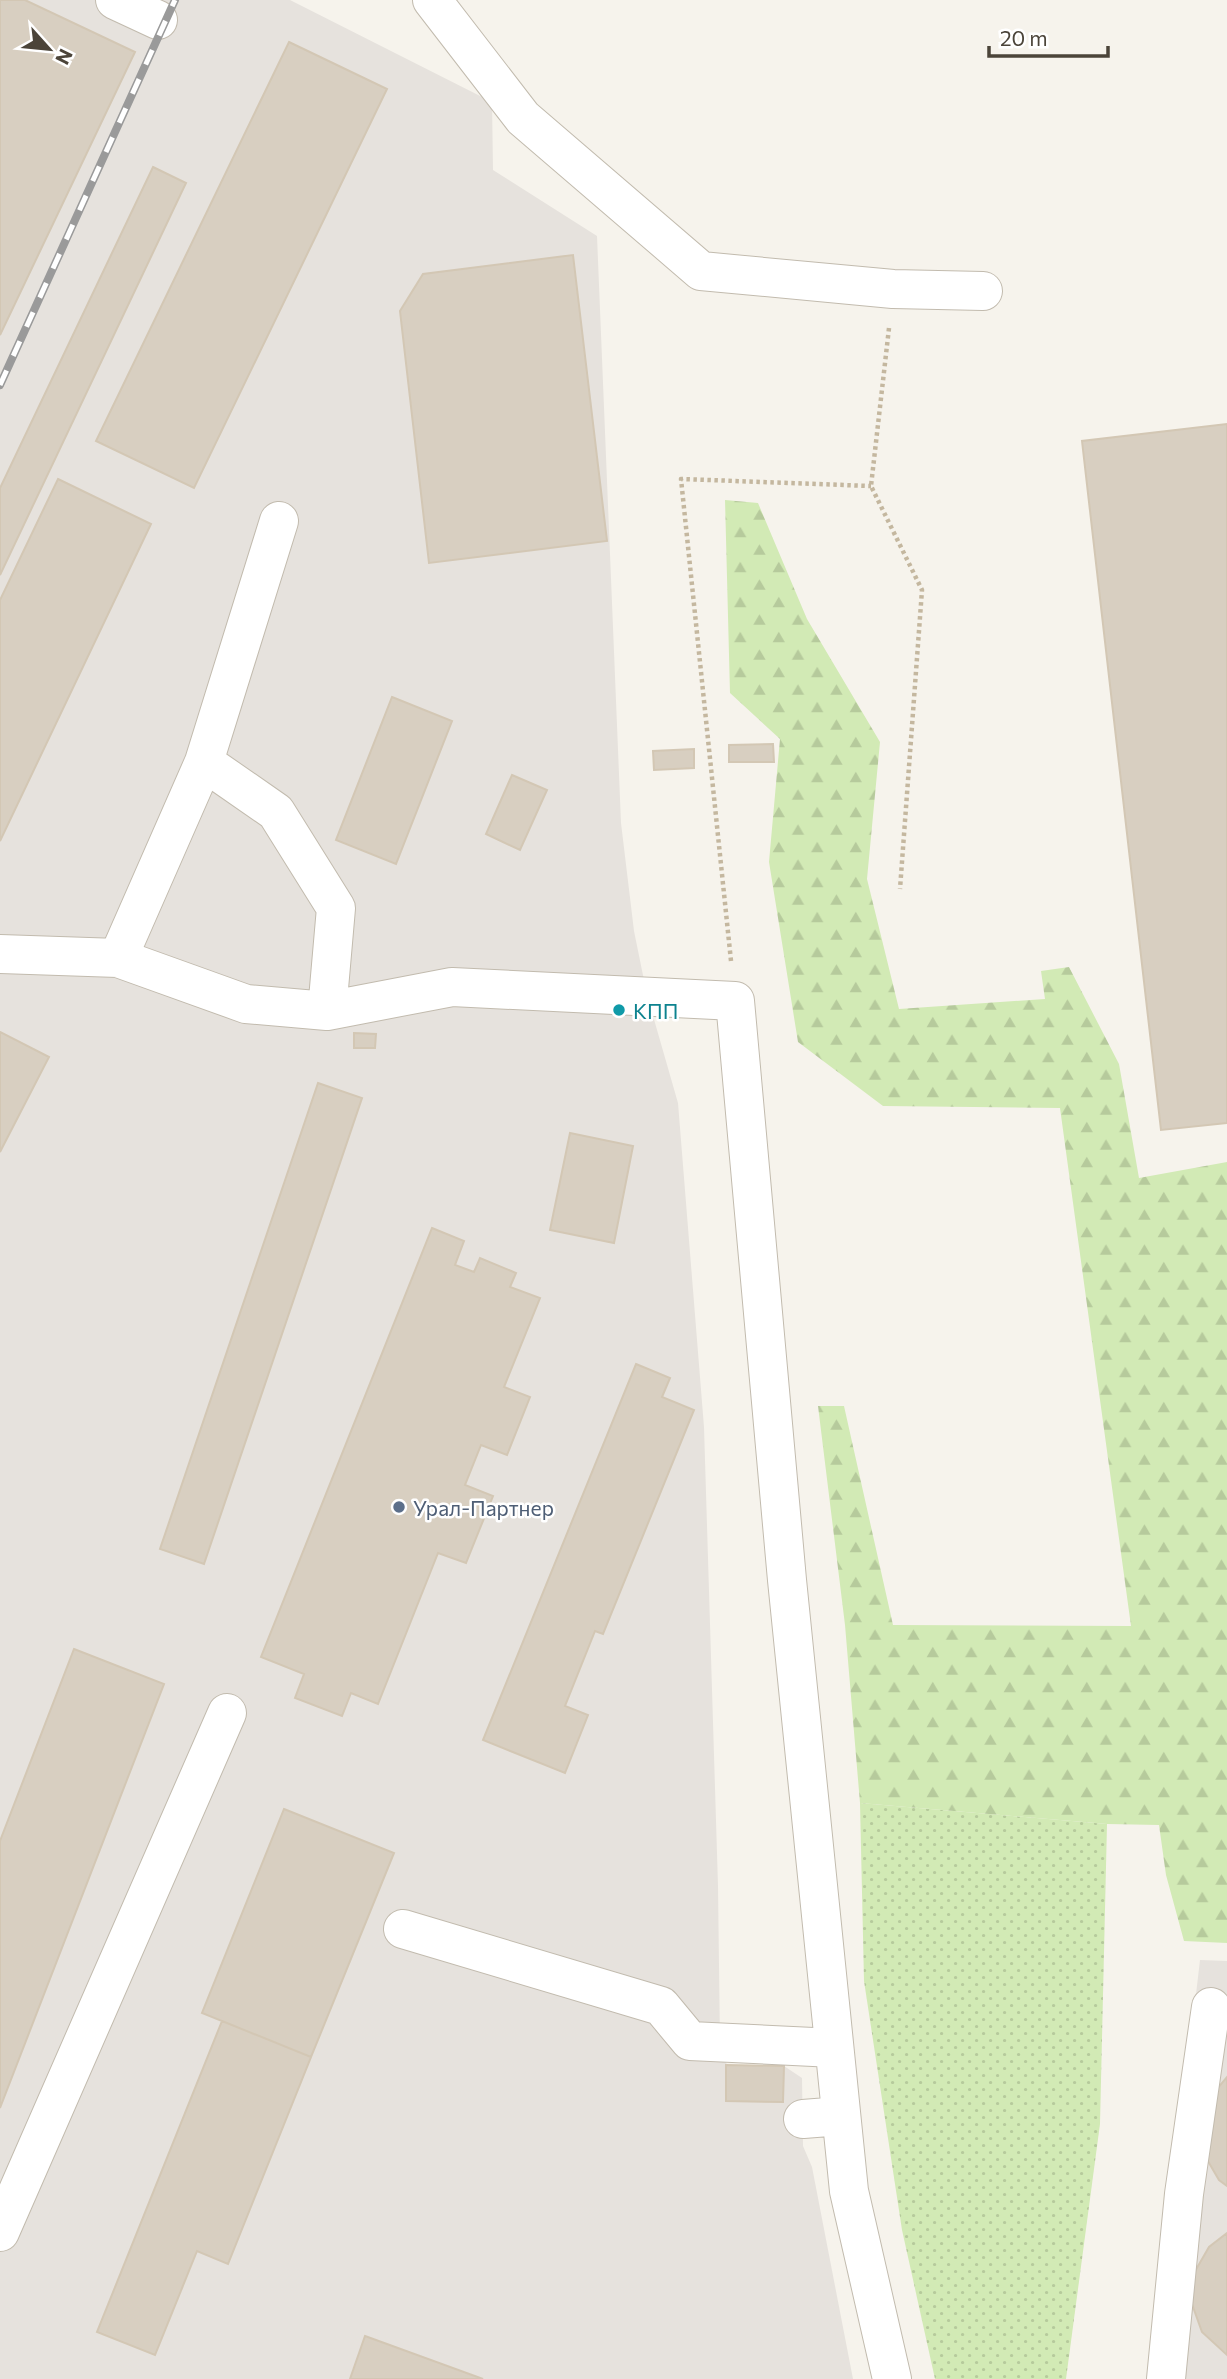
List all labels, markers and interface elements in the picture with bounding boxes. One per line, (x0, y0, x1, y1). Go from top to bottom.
north arrow (14, 14, 84, 84)
scale bar (989, 14, 1108, 58)
text: 20 m (1000, 25, 1048, 50)
text: N (51, 45, 78, 69)
place label: КПП (633, 998, 678, 1023)
marker: КПП (611, 1002, 627, 1018)
place label: Урал-Партнер (413, 1495, 554, 1520)
marker: Урал-Партнер (391, 1499, 407, 1515)

